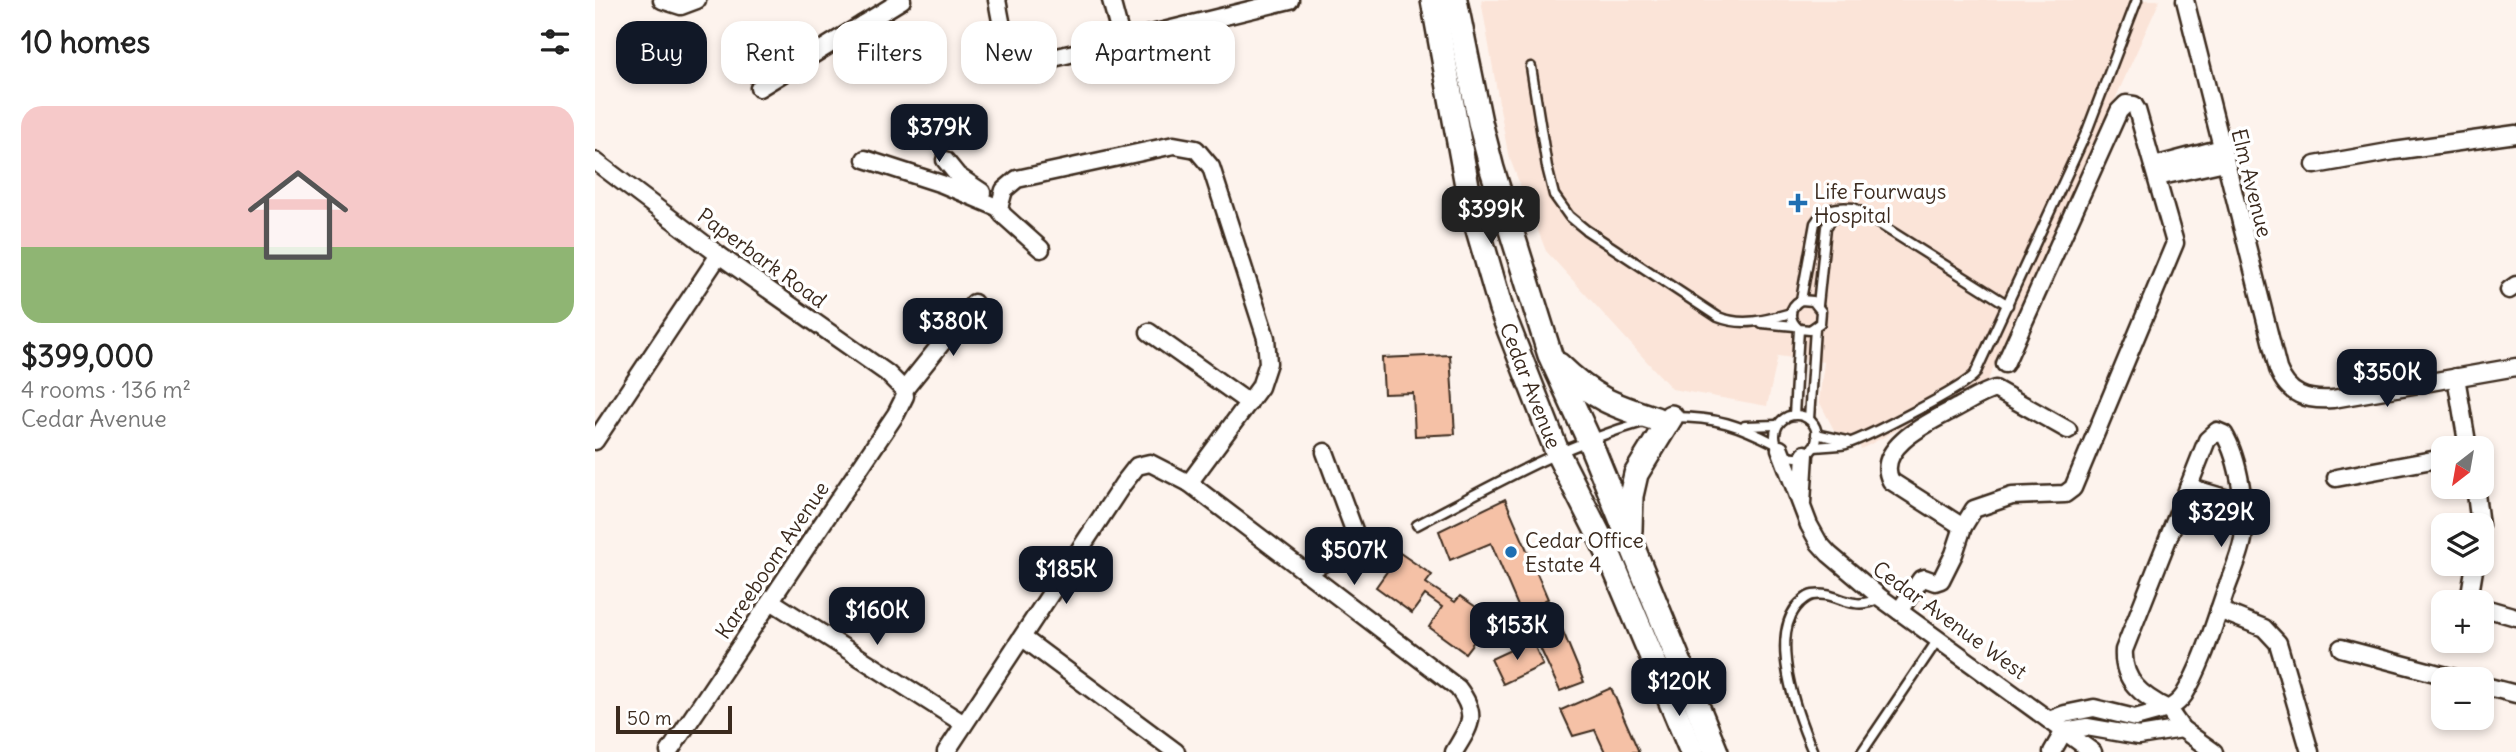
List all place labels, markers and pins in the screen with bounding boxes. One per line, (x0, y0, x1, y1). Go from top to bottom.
pin: $379K (890, 104, 988, 164)
place label: Life Fourways Hospital (1814, 178, 1946, 229)
pin: $399K (1442, 187, 1540, 246)
marker: Life Fourways Hospital (1788, 193, 1808, 213)
pin: $380K (904, 298, 1002, 358)
pin: $350K (2338, 350, 2436, 409)
pin: $329K (2172, 490, 2270, 549)
place label: Cedar Office Estate 4 (1525, 527, 1644, 578)
pin: $507K (1305, 528, 1403, 587)
marker: Cedar Office Estate 4 (1503, 544, 1519, 560)
pin: $185K (1017, 546, 1115, 606)
pin: $160K (828, 588, 926, 647)
pin: $153K (1468, 602, 1566, 662)
pin: $120K (1630, 658, 1728, 718)

